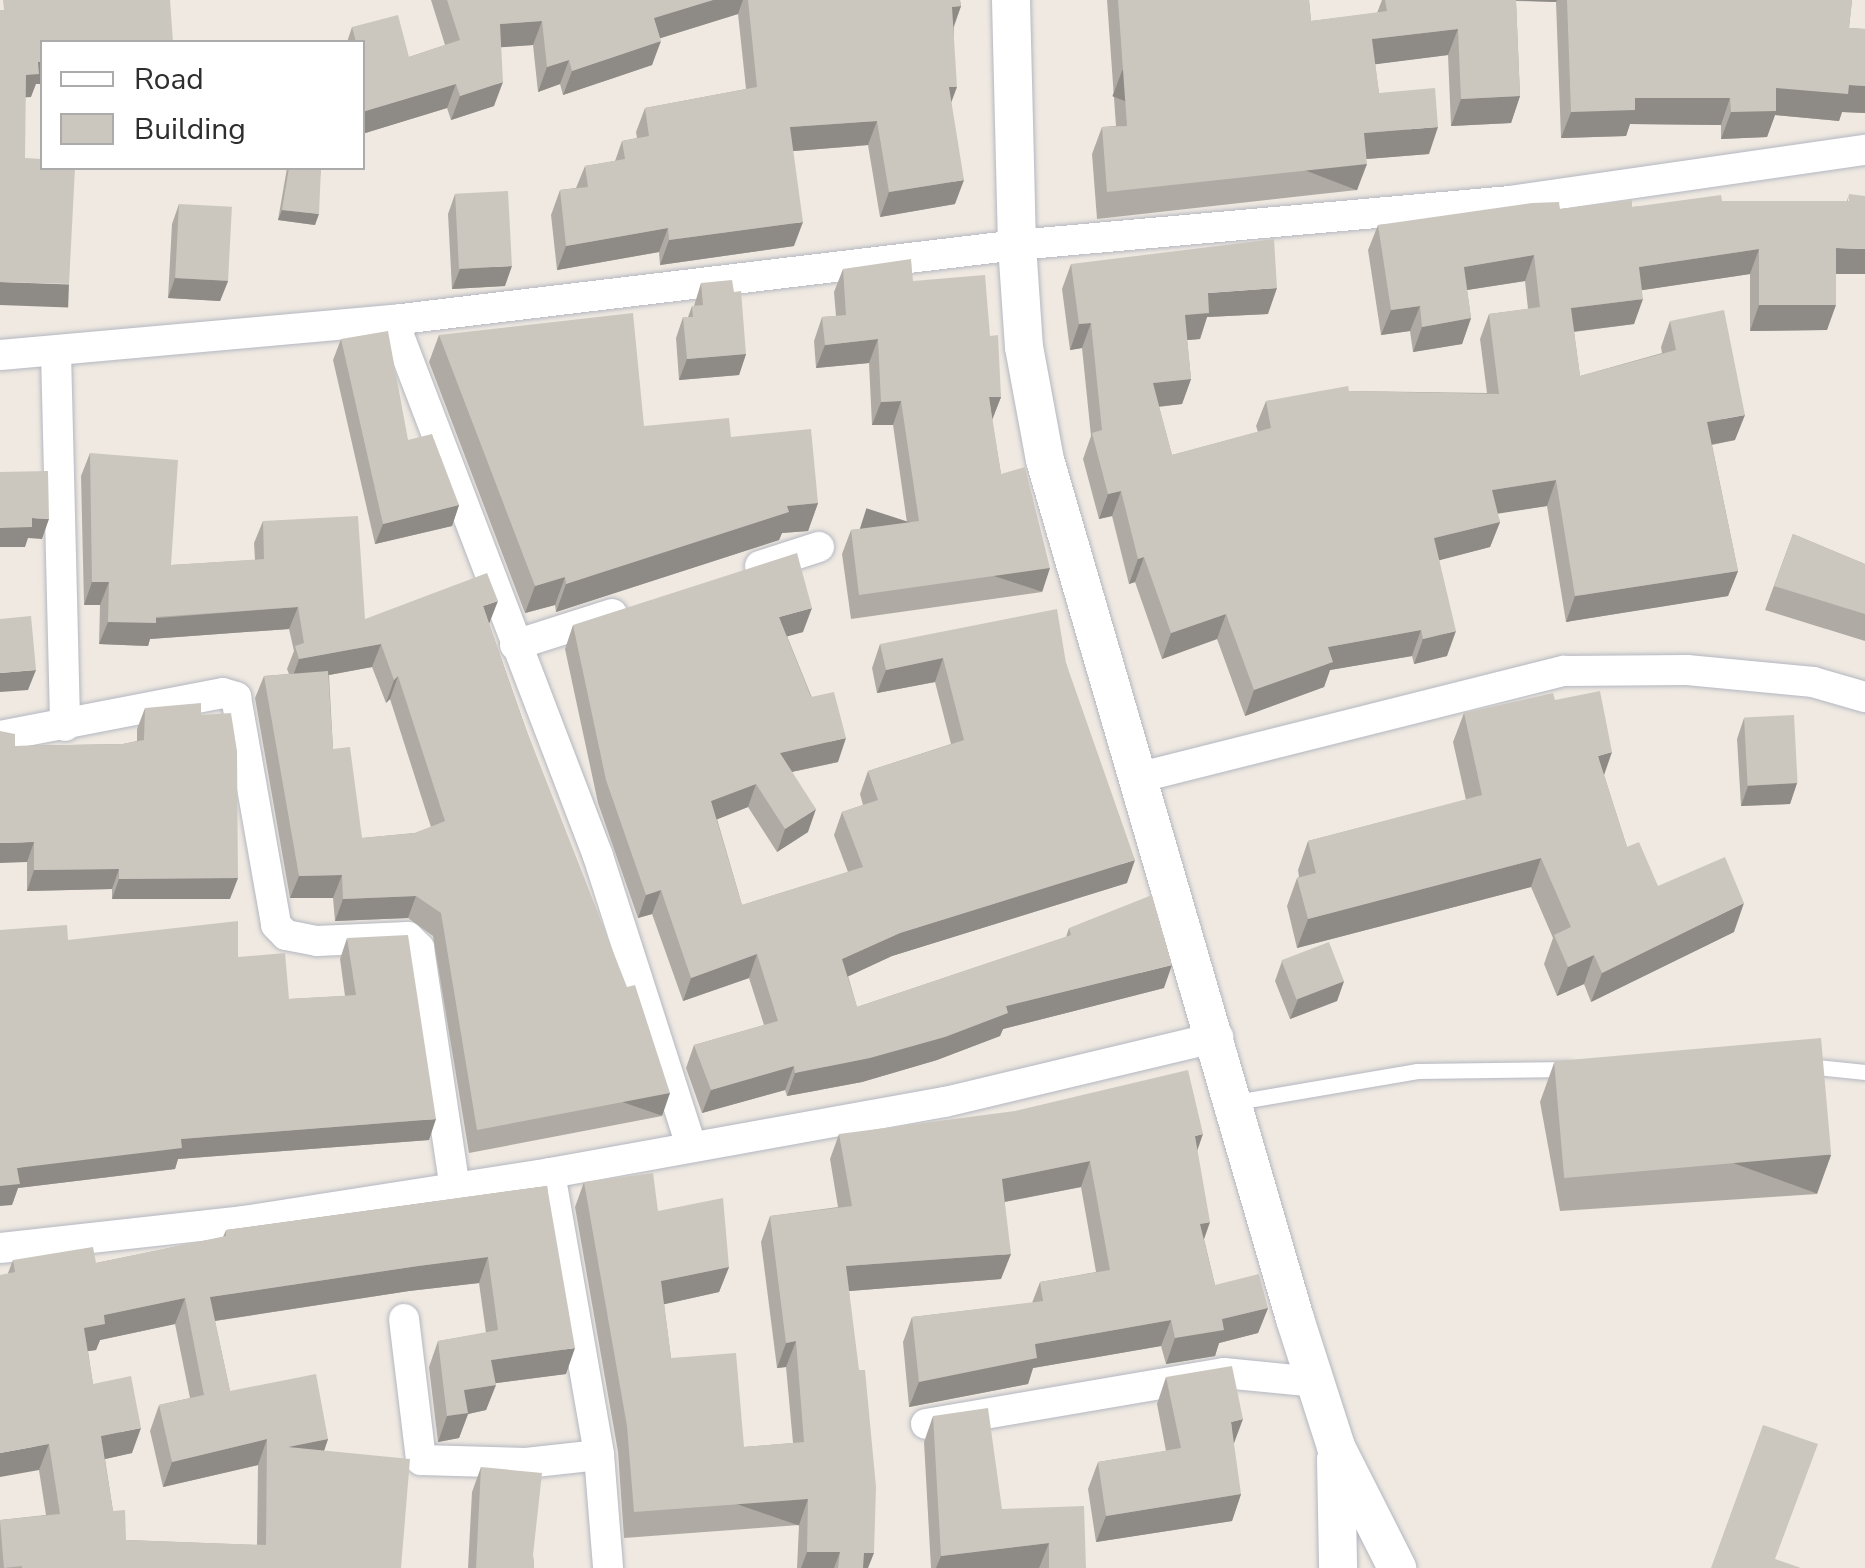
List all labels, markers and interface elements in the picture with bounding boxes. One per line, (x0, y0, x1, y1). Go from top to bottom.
legend (40, 40, 365, 170)
text: Road (134, 59, 204, 100)
text: Building (134, 109, 246, 150)

